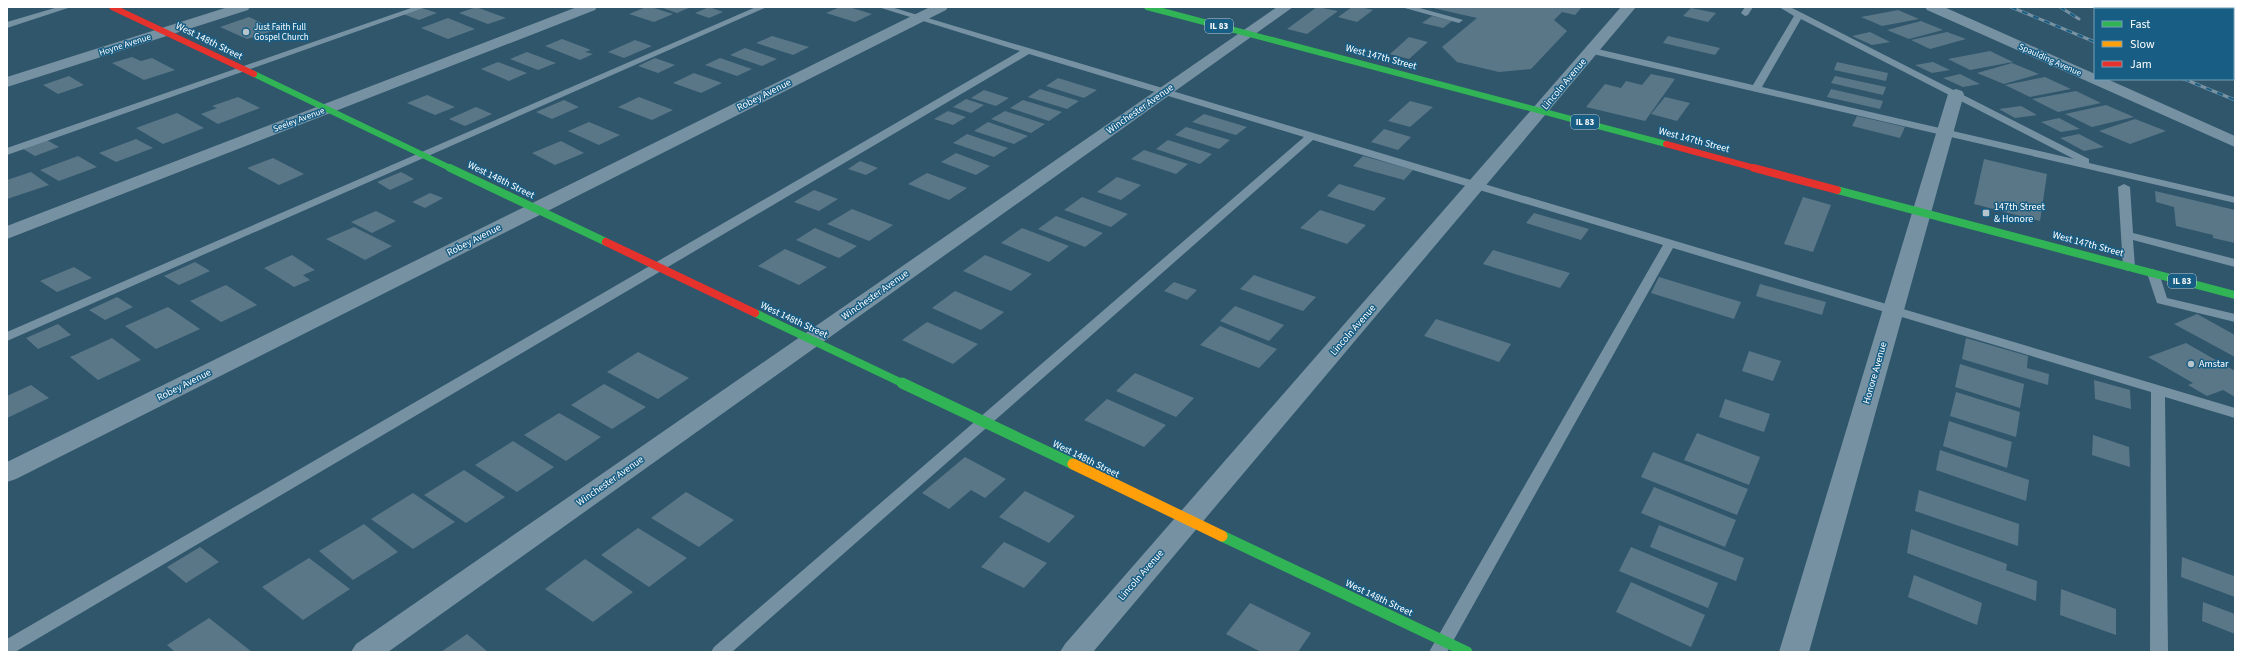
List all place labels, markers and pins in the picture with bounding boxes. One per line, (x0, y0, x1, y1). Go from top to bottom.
place label: Just Faith Full Gospel Church (254, 21, 309, 44)
marker: Just Faith Full Gospel Church (241, 27, 251, 37)
place label: 147th Street & Honore (1994, 200, 2045, 226)
marker: 147th Street & Honore (1981, 208, 1991, 218)
place label: Amstar (2199, 357, 2229, 371)
marker: Amstar (2186, 359, 2196, 369)

